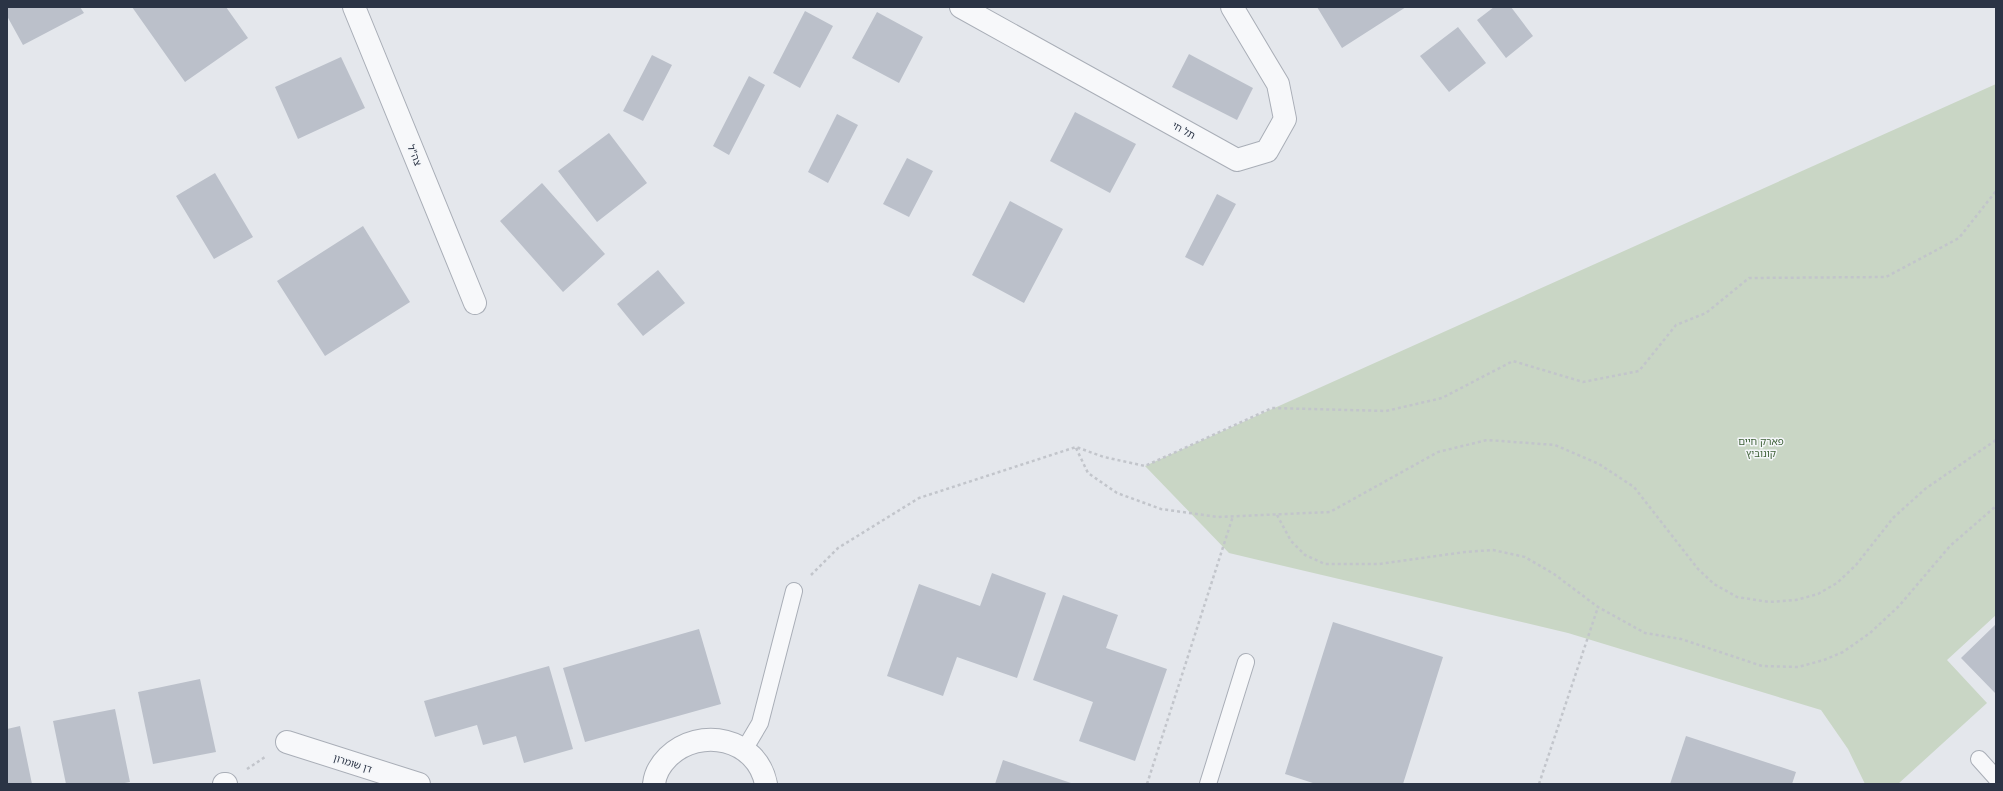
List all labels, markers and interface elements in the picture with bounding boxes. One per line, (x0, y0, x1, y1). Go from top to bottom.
street label: תל חי (1170, 119, 1198, 141)
street label: צה"ל (405, 143, 425, 168)
park label: פארק חיים קונוביץ (1738, 435, 1784, 459)
street label: דן שומרון (332, 751, 374, 775)

